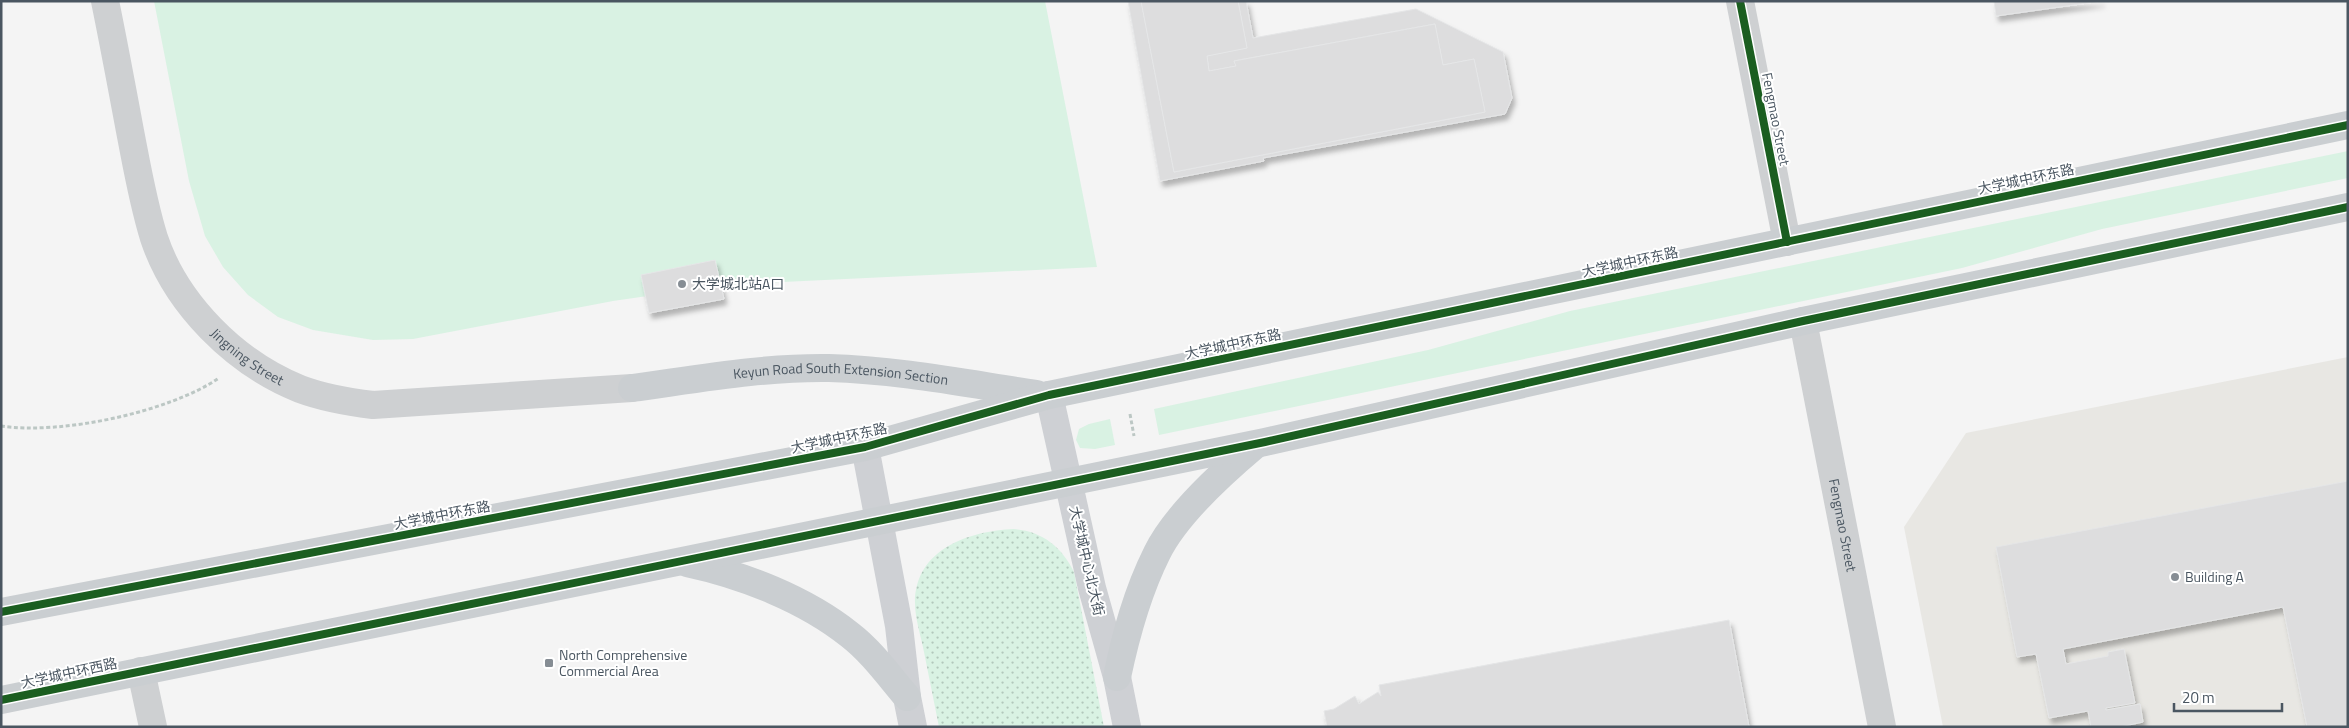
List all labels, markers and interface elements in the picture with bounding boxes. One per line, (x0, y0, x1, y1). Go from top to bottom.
street label: Fengmao Street (1757, 71, 1796, 167)
street label: 大学城中环东路 (1976, 158, 2076, 199)
street label: 大学城中环东路 (1580, 241, 1680, 282)
place label: 大学城北站A口 (692, 273, 784, 294)
marker: 大学城北站A口 (676, 278, 688, 290)
street label: Jingning Street (206, 323, 288, 390)
street label: 大学城中环东路 (1183, 323, 1283, 364)
street label: Keyun Road South Extension Section (732, 357, 950, 390)
street label: 大学城中环东路 (789, 417, 889, 458)
street label: Fengmao Street (1824, 477, 1863, 573)
street label: 大学城中环东路 (392, 495, 492, 534)
street label: 大学城中心北大街 (1065, 504, 1110, 618)
place label: Building A (2185, 566, 2245, 587)
marker: Building A (2169, 571, 2181, 583)
place label: North Comprehensive Commercial Area (559, 644, 687, 681)
street label: 大学城中环西路 (19, 652, 119, 693)
marker: North Comprehensive Commercial Area (543, 657, 555, 669)
scale bar (2174, 680, 2282, 712)
text: 20 m (2182, 686, 2215, 709)

